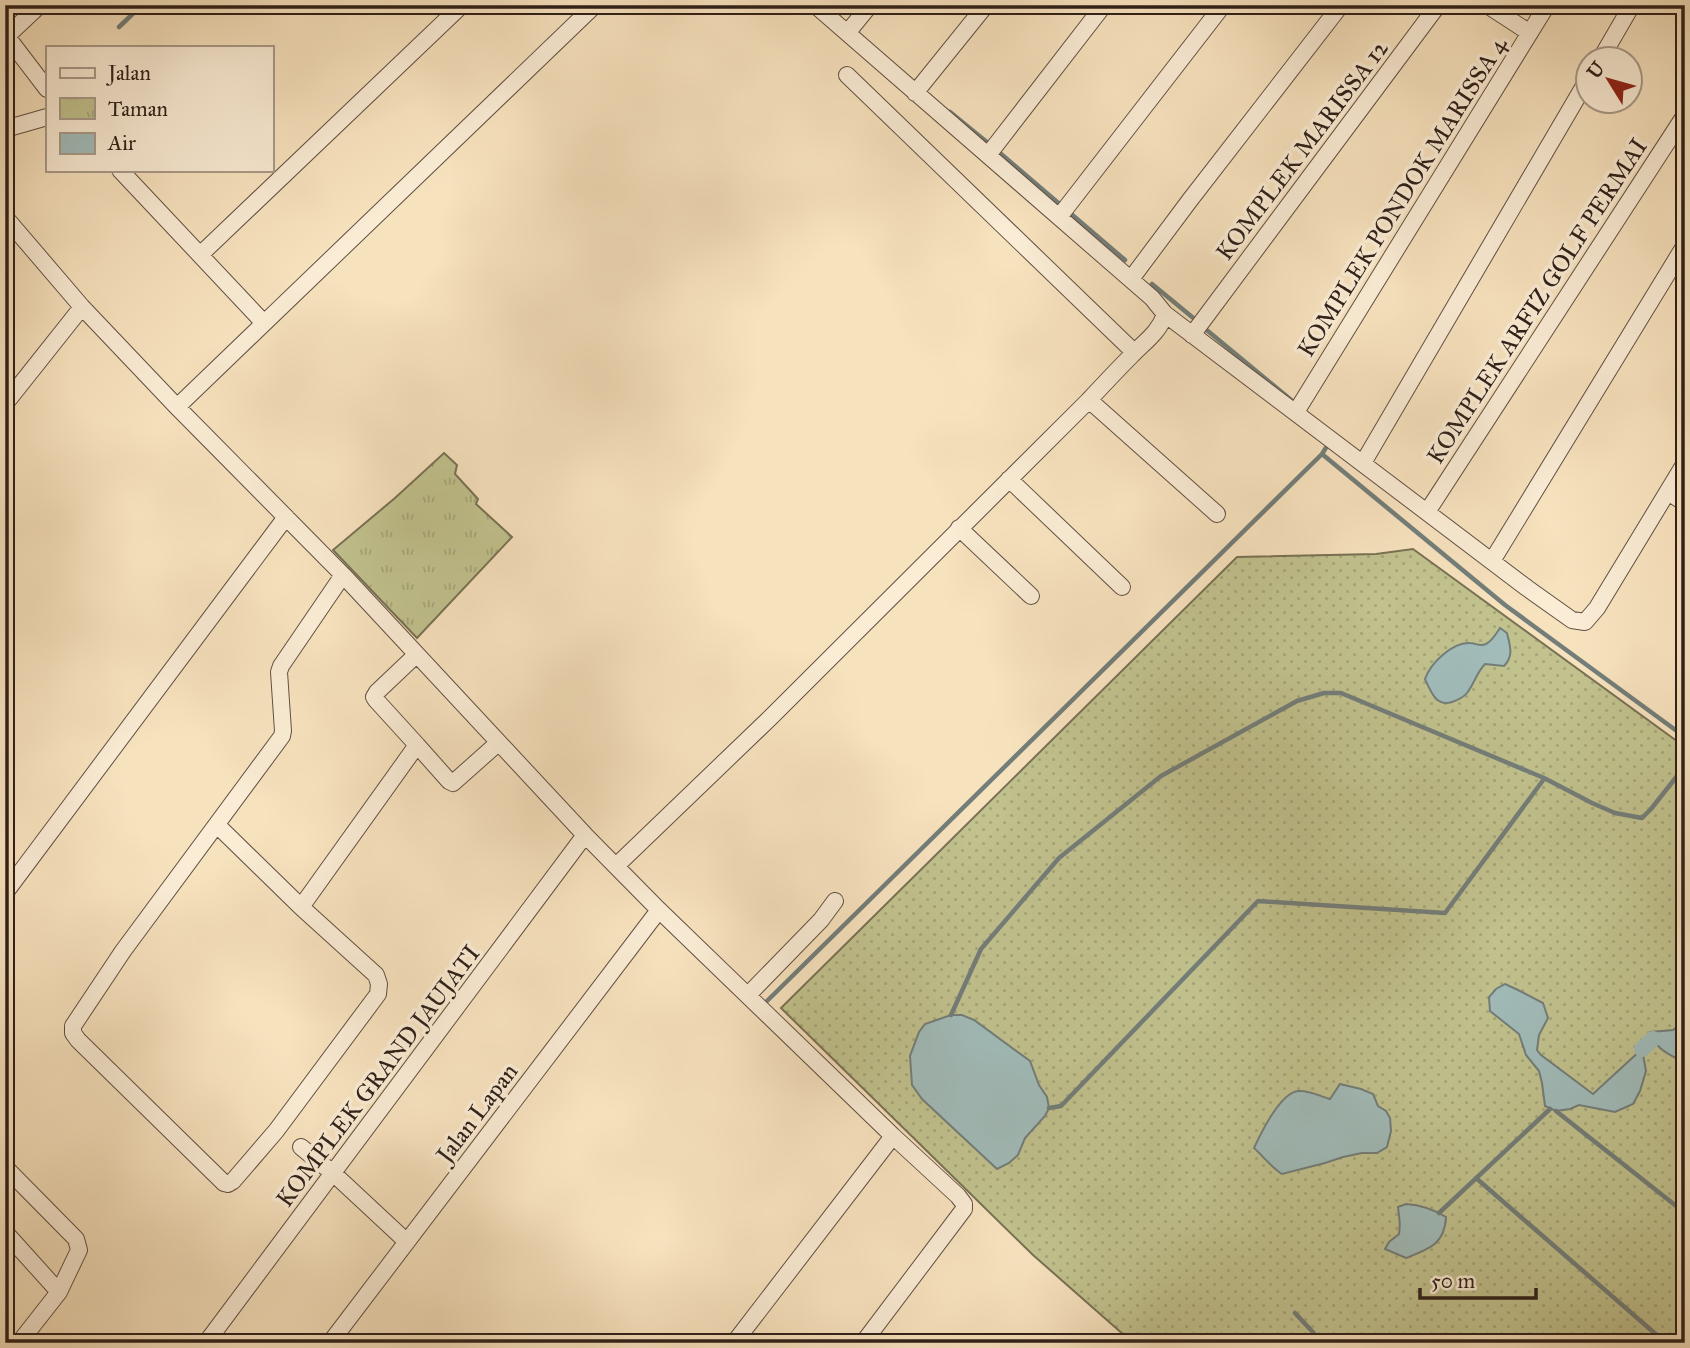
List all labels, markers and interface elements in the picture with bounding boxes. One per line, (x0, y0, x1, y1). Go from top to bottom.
street label: KOMPLEK PONDOK MARISSA 4 (1291, 31, 1513, 362)
street label: KOMPLEK MARISSA 12 (1209, 34, 1395, 266)
legend (46, 46, 273, 172)
north arrow (1574, 46, 1644, 116)
text: U (1582, 56, 1610, 83)
text: Jalan (106, 60, 151, 86)
text: Taman (108, 96, 168, 122)
text: Air (107, 130, 136, 156)
street label: KOMPLEK ARFIZ GOLF PERMAI (1420, 133, 1654, 469)
street label: KOMPLEK GRAND JAUJATI (270, 939, 486, 1213)
street label: Jalan Lapan (428, 1057, 524, 1171)
scale bar (1420, 1257, 1536, 1301)
text: 50 m (1431, 1268, 1476, 1294)

